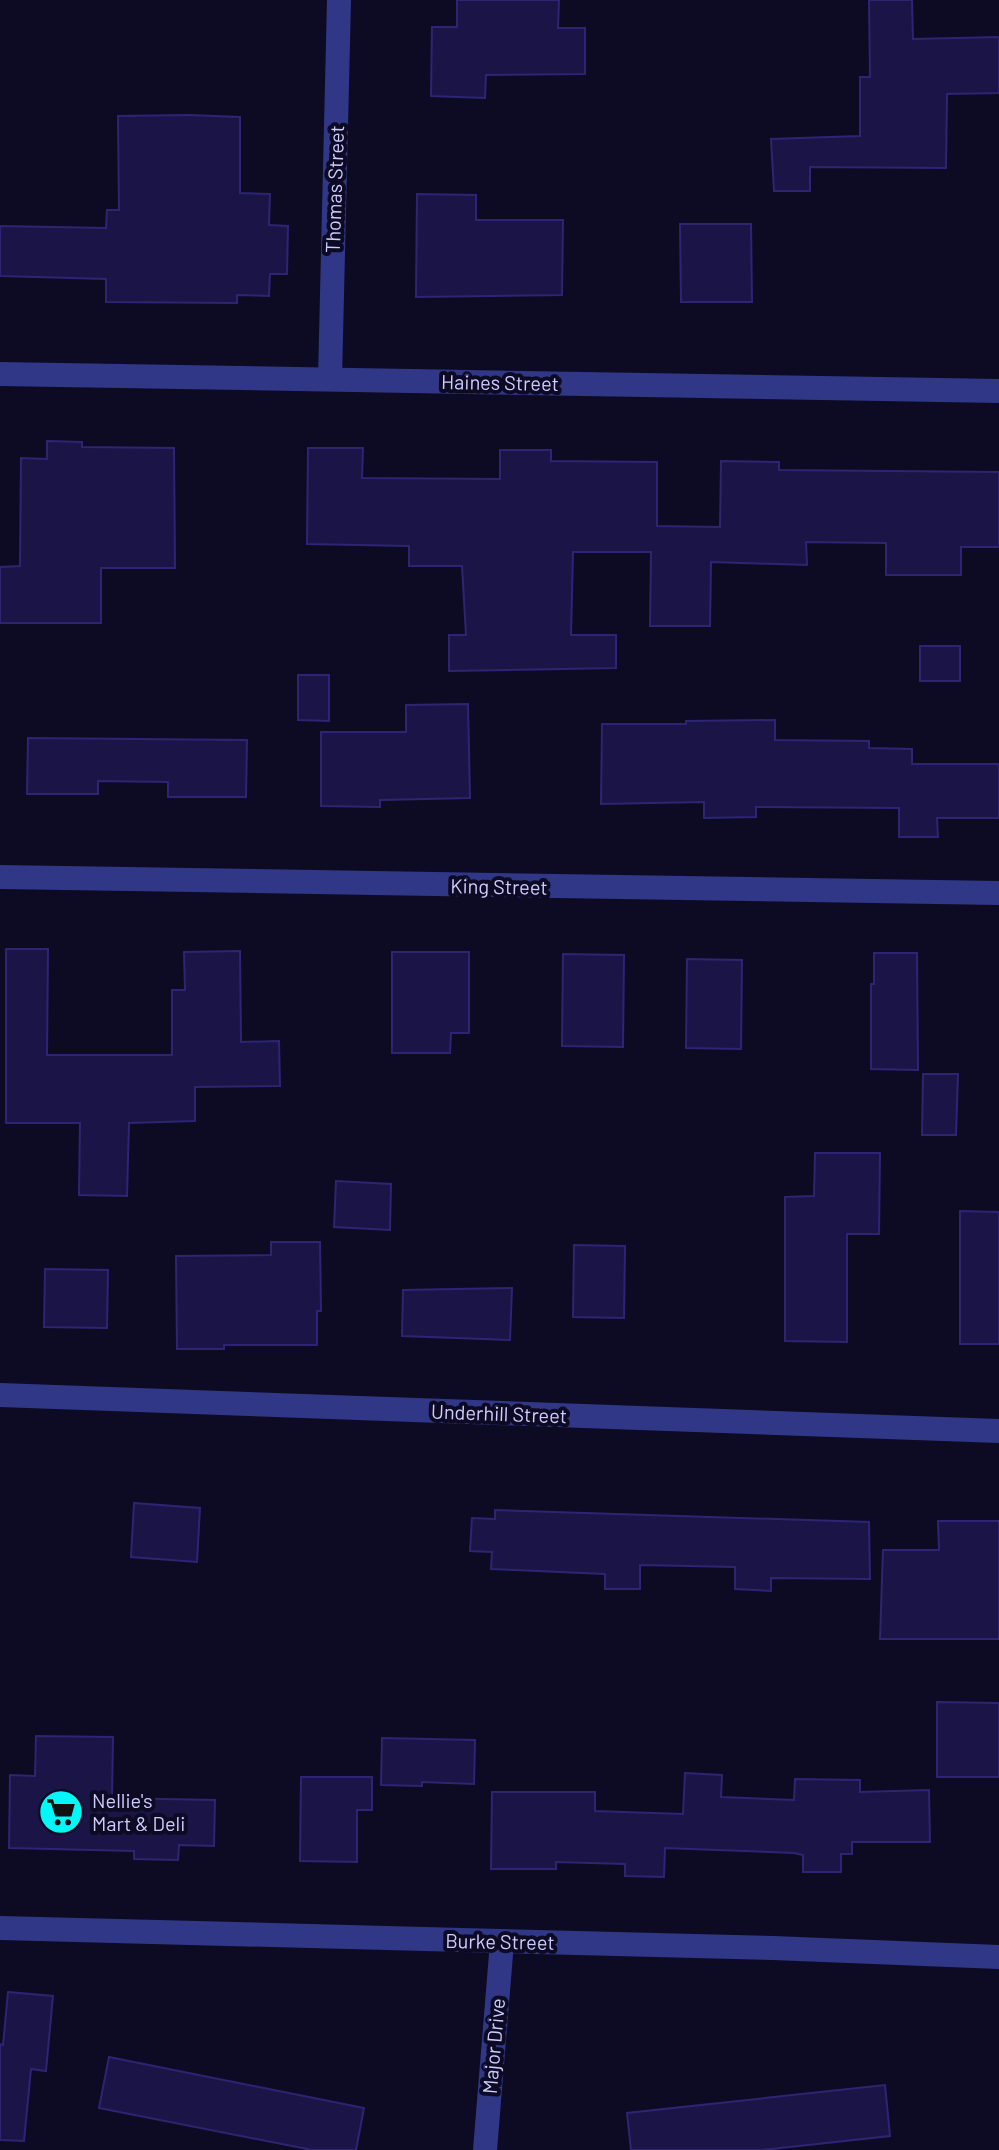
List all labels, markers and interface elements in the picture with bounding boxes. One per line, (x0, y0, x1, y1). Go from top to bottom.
street label: Thomas Street (320, 125, 348, 253)
street label: Haines Street (441, 369, 559, 395)
street label: King Street (450, 873, 548, 899)
street label: Underhill Street (431, 1399, 567, 1427)
supermarket icon: Nellie's Mart & Deli (37, 1788, 85, 1836)
place label: Nellie's Mart & Deli (92, 1788, 185, 1835)
street label: Burke Street (445, 1928, 555, 1954)
street label: Major Drive (477, 1997, 509, 2095)

